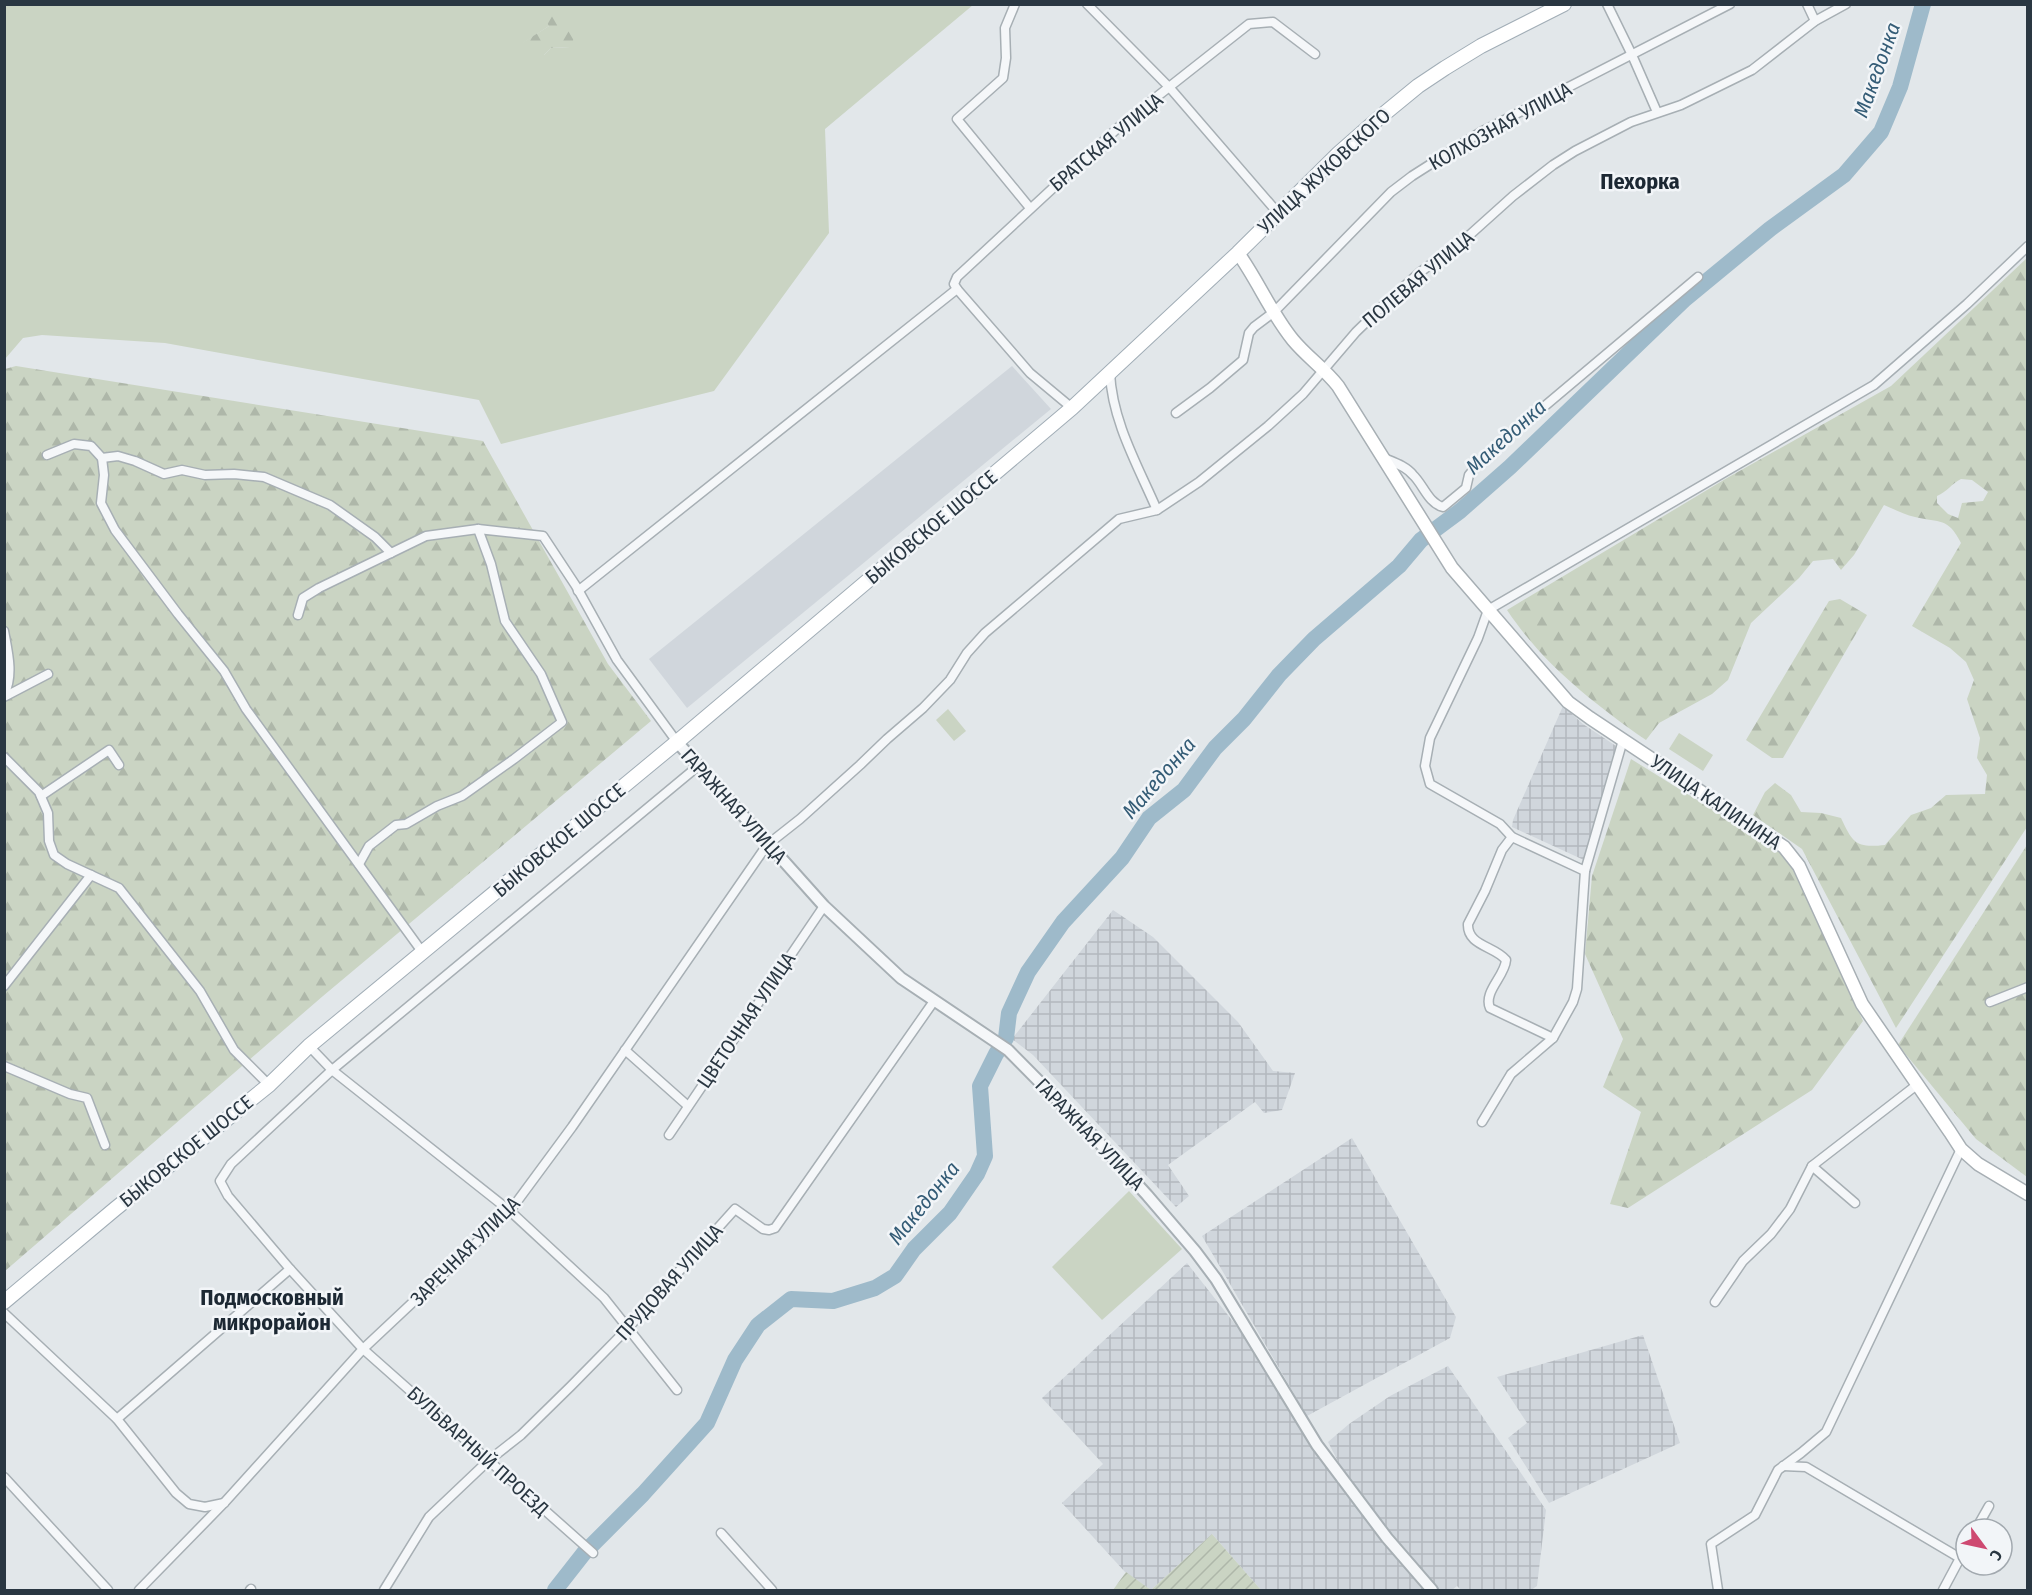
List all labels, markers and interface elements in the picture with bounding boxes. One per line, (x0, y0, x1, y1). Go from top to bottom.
water label: Македонка (1848, 19, 1906, 121)
street label: КОЛХОЗНАЯ УЛИЦА (1424, 77, 1576, 175)
street label: БРАТСКАЯ УЛИЦА (1044, 87, 1168, 196)
street label: УЛИЦА ЖУКОВСКОГО (1252, 103, 1395, 239)
district label: Пехорка (1600, 168, 1680, 195)
street label: ПОЛЕВАЯ УЛИЦА (1357, 225, 1479, 333)
water label: Македонка (1460, 394, 1552, 480)
street label: БЫКОВСКОЕ ШОССЕ (860, 465, 1002, 589)
water label: Македонка (1117, 732, 1201, 824)
street label: ГАРАЖНАЯ УЛИЦА (676, 744, 792, 869)
street label: УЛИЦА КАЛИНИНА (1645, 749, 1786, 855)
street label: БЫКОВСКОЕ ШОССЕ (488, 778, 630, 902)
street label: ЦВЕТОЧНАЯ УЛИЦА (692, 947, 801, 1092)
street label: ГАРАЖНАЯ УЛИЦА (1031, 1073, 1150, 1195)
street label: БЫКОВСКОЕ ШОССЕ (114, 1090, 258, 1212)
water label: Македонка (883, 1156, 965, 1250)
street label: ЗАРЕЧНАЯ УЛИЦА (405, 1191, 525, 1311)
street label: ПРУДОВАЯ УЛИЦА (611, 1219, 728, 1345)
district label: Подмосковный микрорайон (200, 1284, 344, 1336)
street label: БУЛЬВАРНЫЙ ПРОЕЗД (402, 1381, 554, 1521)
north arrow (1954, 1517, 2014, 1577)
text: С (1986, 1546, 2006, 1564)

